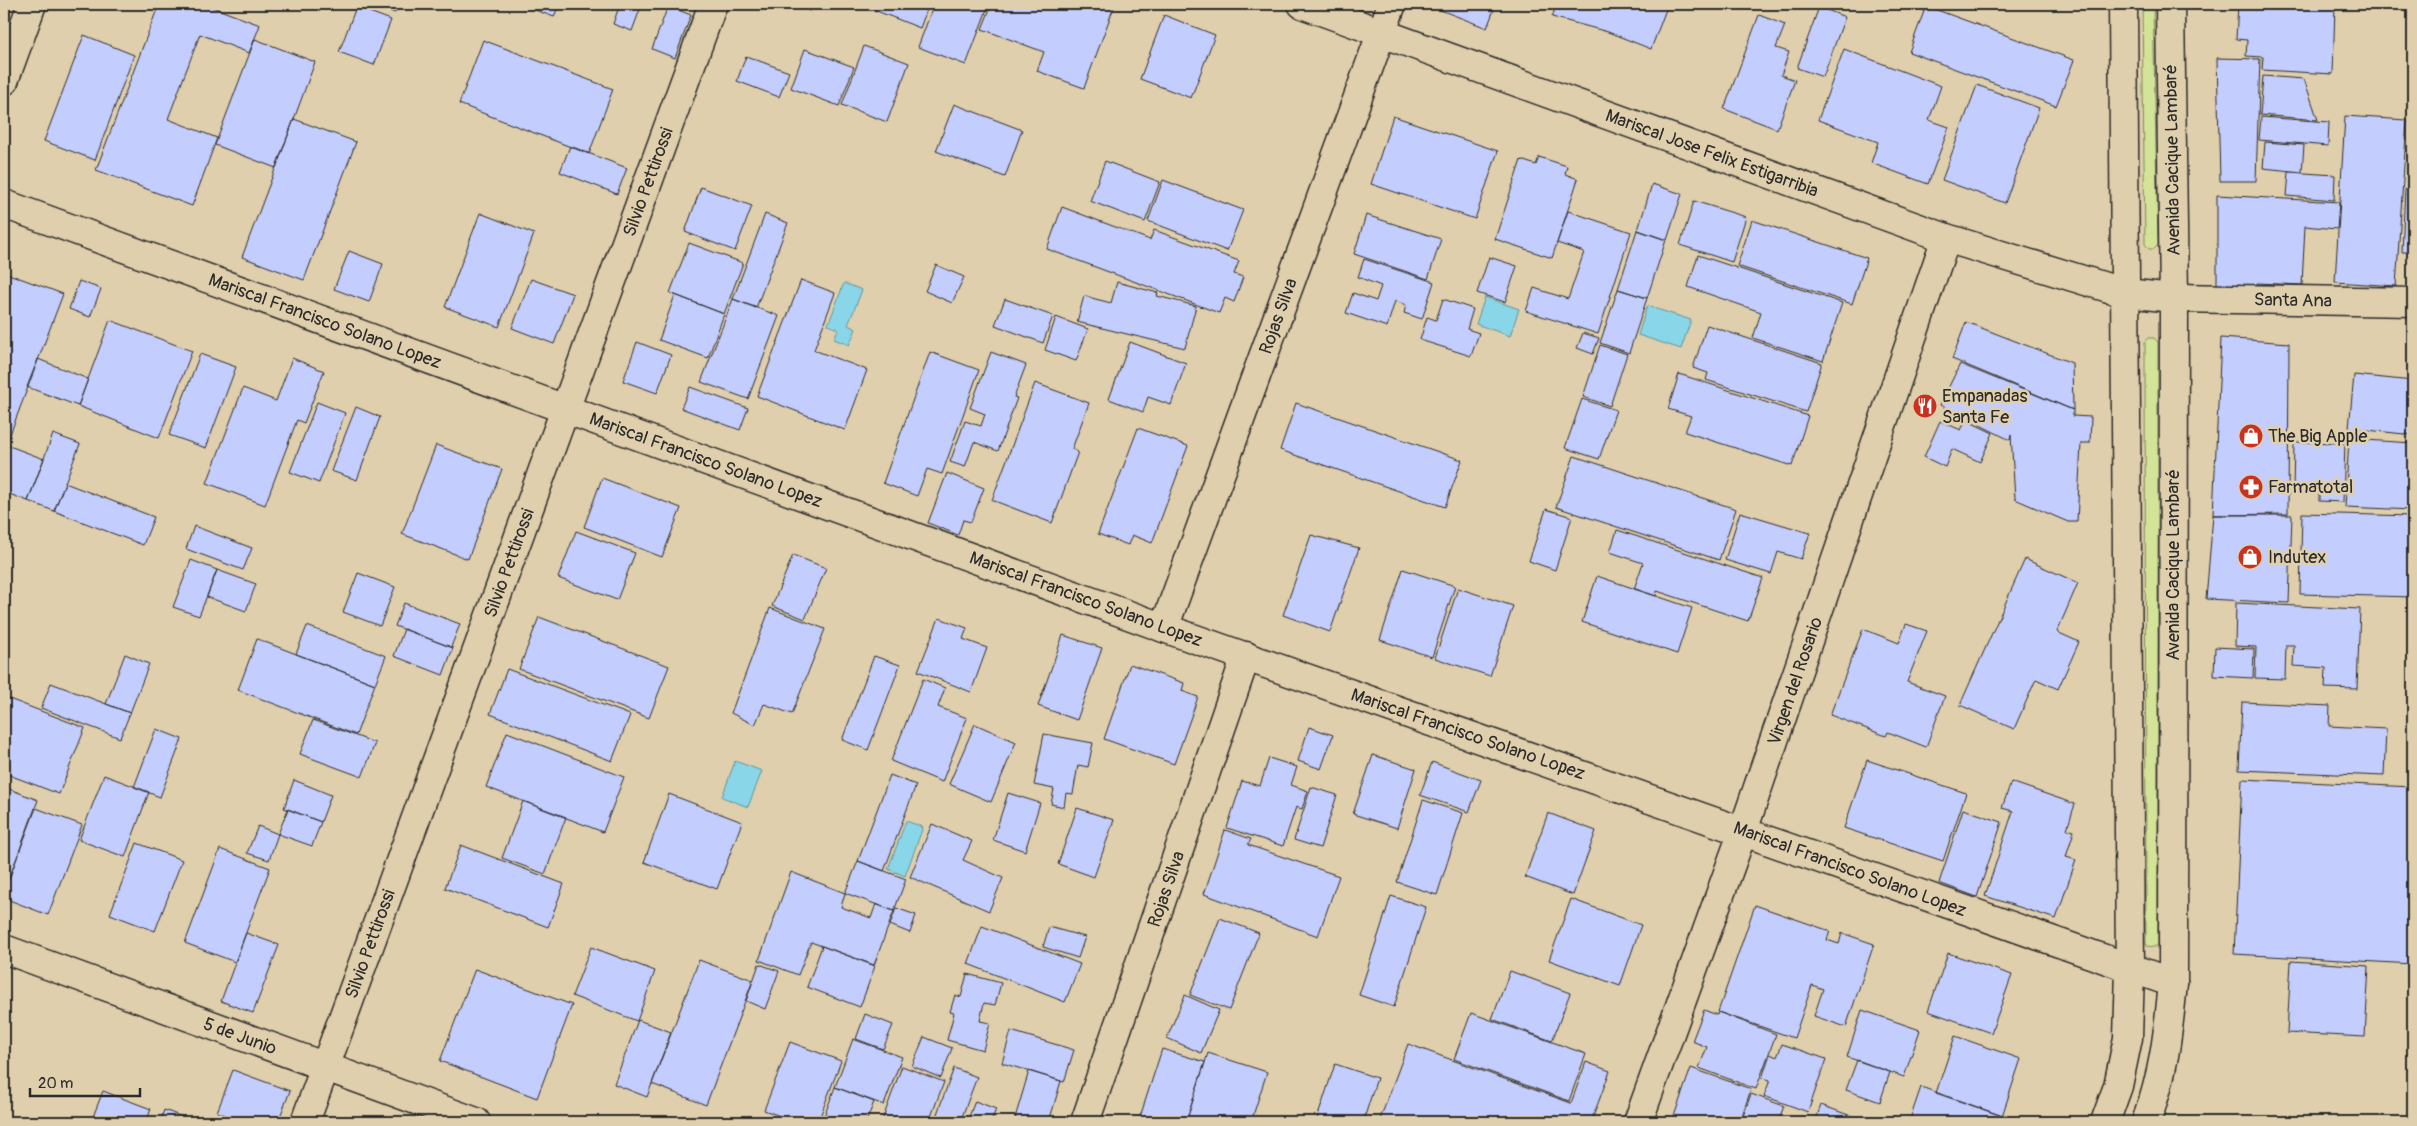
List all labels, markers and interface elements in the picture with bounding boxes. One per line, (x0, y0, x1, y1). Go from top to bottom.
street label: Avenida Cacique Lambaré (2159, 64, 2186, 256)
street label: Mariscal Jose Felix Estigarribia (1602, 104, 1822, 203)
street label: Silvio Pettirossi (618, 124, 679, 240)
street label: Mariscal Francisco Solano Lopez (205, 269, 444, 374)
street label: Rojas Silva (1254, 275, 1303, 357)
street label: Santa Ana (2254, 288, 2332, 313)
place label: Empanadas Santa Fe (1942, 385, 2027, 429)
restaurant icon: Empanadas Santa Fe (1912, 393, 1938, 419)
street label: Mariscal Francisco Solano Lopez (586, 408, 825, 513)
shop icon: The Big Apple (2238, 423, 2264, 449)
place label: The Big Apple (2268, 425, 2368, 448)
street label: Avenida Cacique Lambaré (2162, 469, 2185, 661)
pharmacy icon: Farmatotal (2238, 474, 2264, 500)
place label: Farmatotal (2268, 476, 2353, 499)
street label: Silvio Pettirossi (479, 505, 540, 621)
shop icon: Indutex (2237, 544, 2263, 570)
place label: Indutex (2268, 546, 2326, 569)
street label: Mariscal Francisco Solano Lopez (966, 547, 1205, 652)
street label: Virgen del Rosario (1763, 614, 1828, 748)
street label: Mariscal Francisco Solano Lopez (1348, 684, 1588, 785)
street label: Mariscal Francisco Solano Lopez (1730, 817, 1969, 922)
street label: Rojas Silva (1143, 848, 1190, 930)
street label: Silvio Pettirossi (340, 886, 401, 1002)
street label: 5 de Junio (200, 1013, 280, 1060)
scale bar (30, 1066, 140, 1098)
text: 20 m (38, 1074, 73, 1093)

